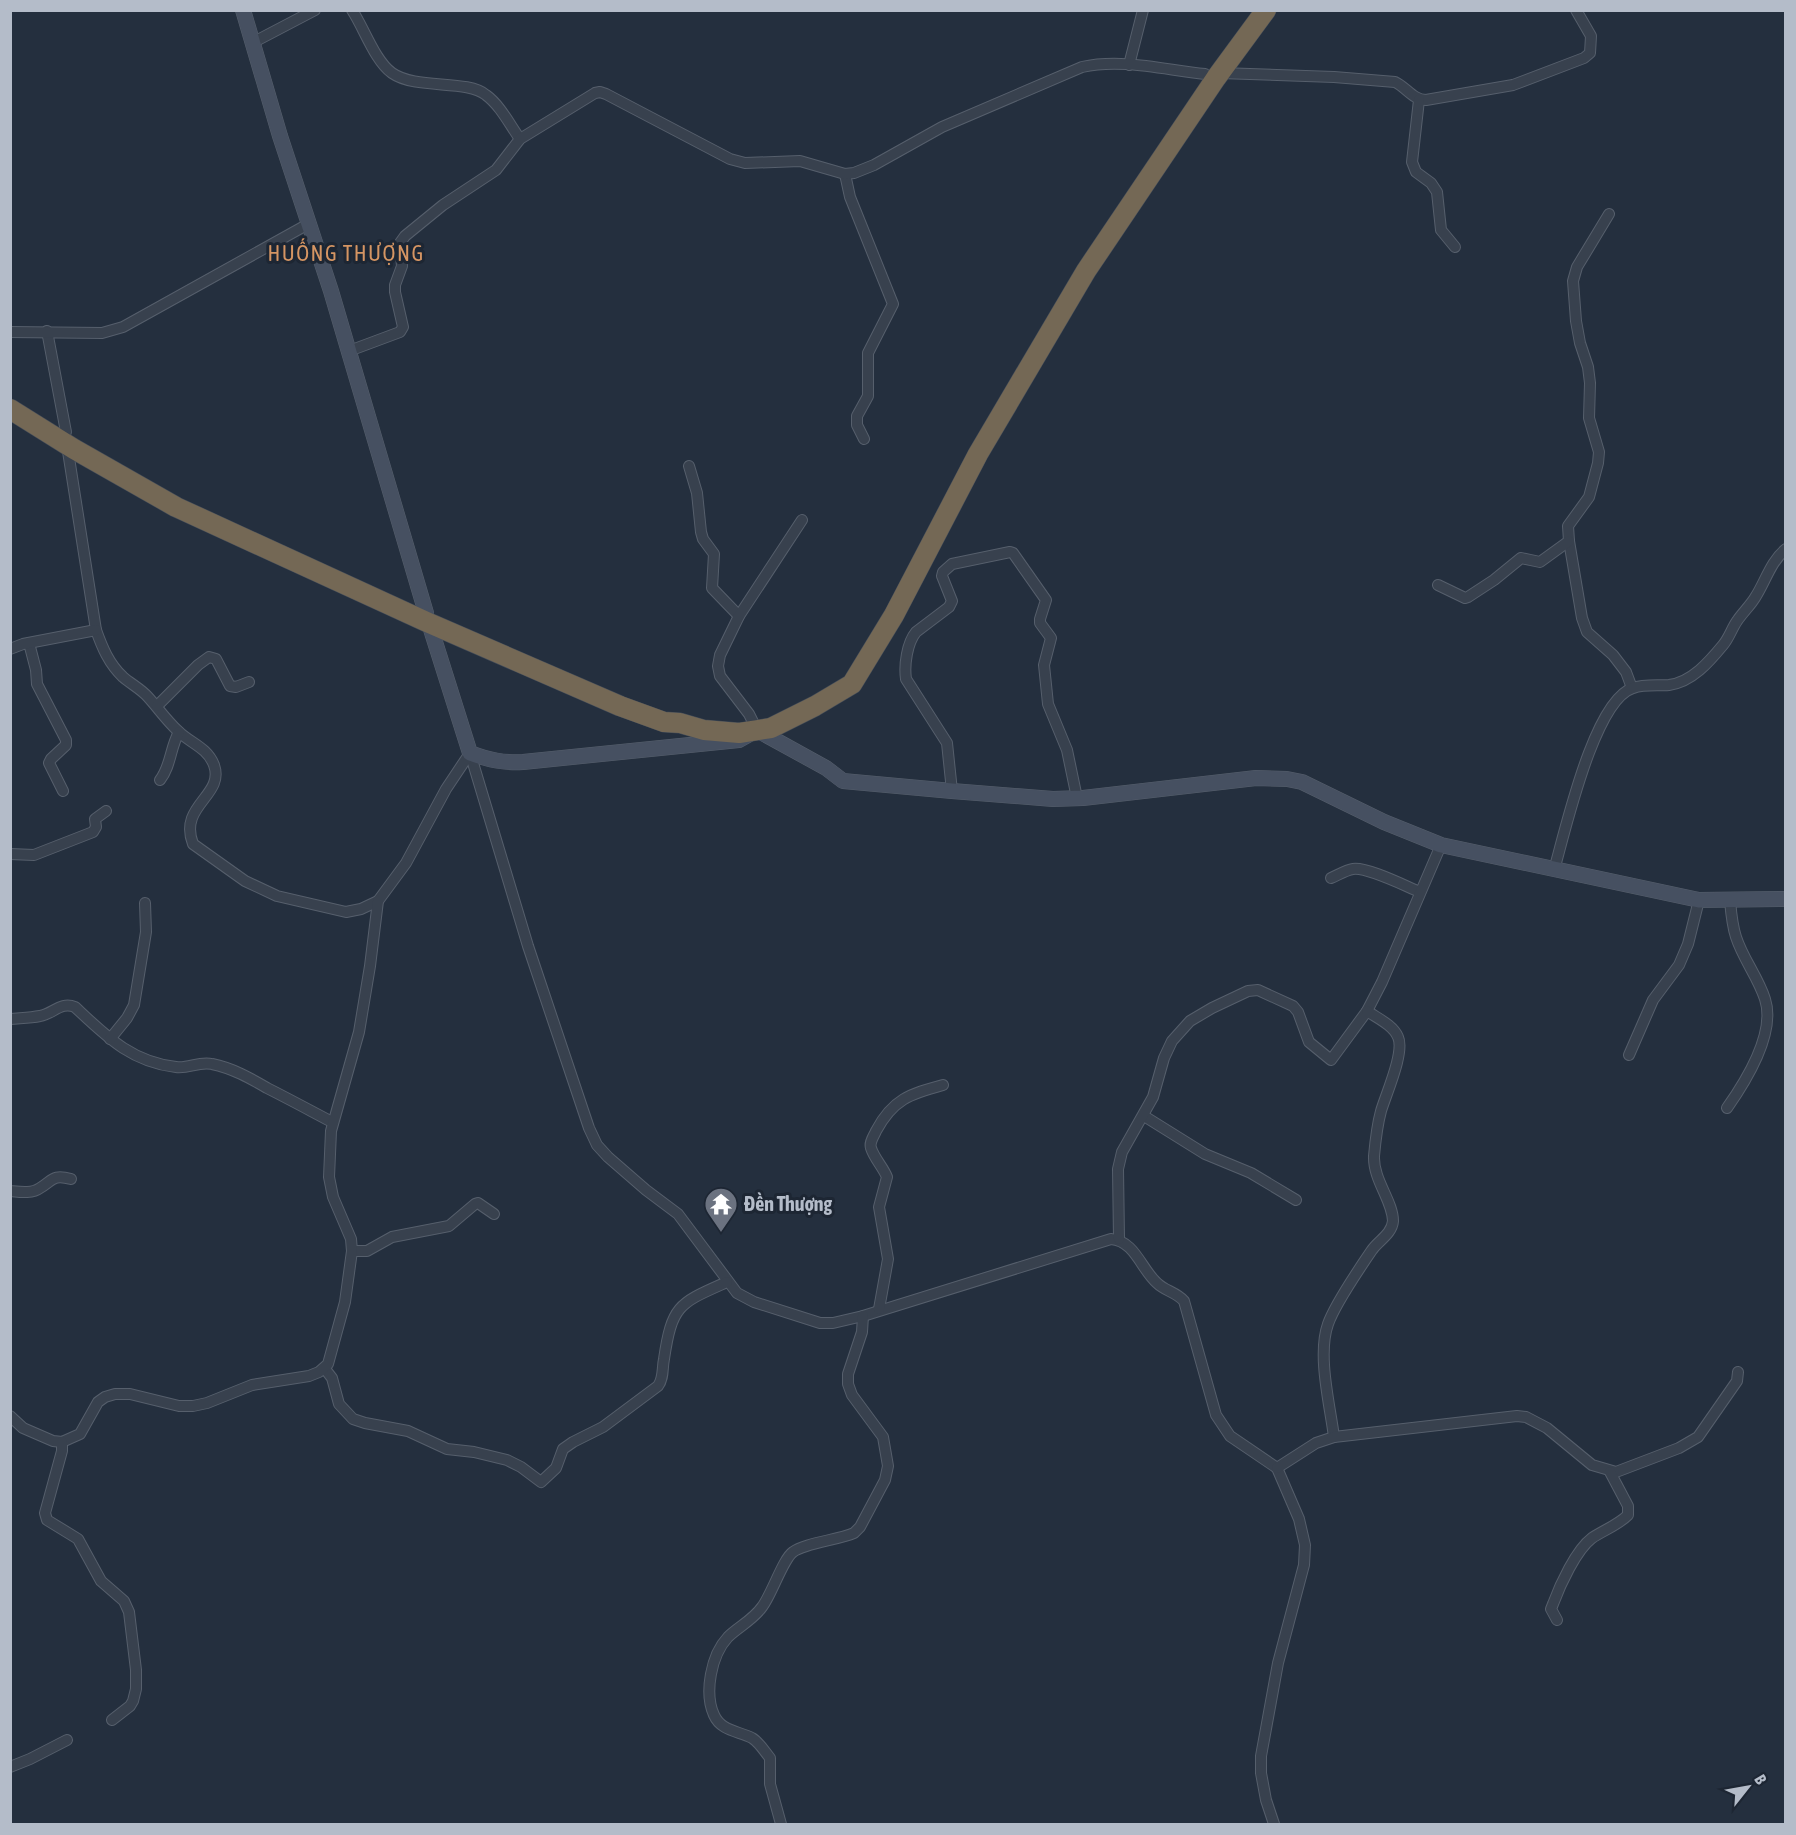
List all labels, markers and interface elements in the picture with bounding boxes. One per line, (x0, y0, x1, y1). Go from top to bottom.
district label: HUỐNG THƯỢNG (267, 238, 425, 266)
temple icon: Đền Thượng (703, 1186, 739, 1233)
place label: Đền Thượng (744, 1192, 833, 1215)
north arrow (1718, 1757, 1778, 1817)
text: B (1751, 1771, 1771, 1788)

